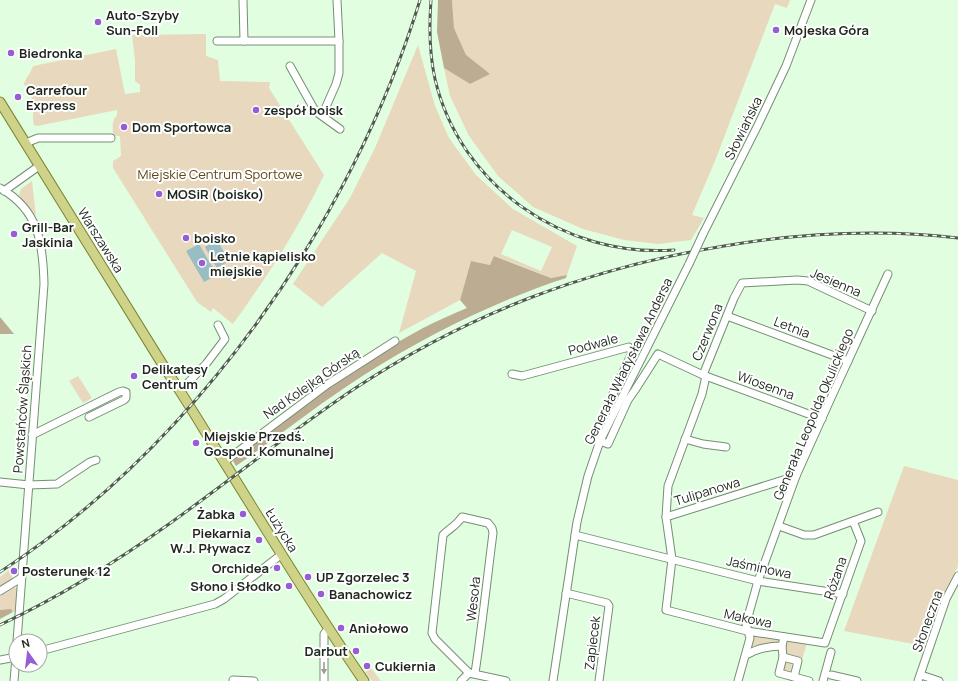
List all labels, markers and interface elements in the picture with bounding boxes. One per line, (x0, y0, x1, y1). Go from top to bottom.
place label: Auto-Szyby Sun-Foll (106, 6, 180, 39)
marker: Auto-Szyby Sun-Foll (93, 17, 103, 27)
place label: Mojeska Góra (784, 21, 869, 39)
marker: Mojeska Góra (771, 25, 781, 35)
place label: Biedronka (19, 44, 82, 62)
marker: Biedronka (6, 48, 16, 58)
place label: Carrefour Express (26, 81, 87, 114)
marker: Carrefour Express (13, 92, 23, 102)
street label: Słowiańska (720, 93, 766, 163)
place label: zespół boisk (264, 101, 344, 119)
marker: zespół boisk (251, 105, 261, 115)
place label: Dom Sportowca (132, 118, 231, 136)
marker: Dom Sportowca (119, 122, 129, 132)
park label: Miejskie Centrum Sportowe (138, 165, 303, 183)
place label: MOSiR (boisko) (167, 185, 264, 203)
marker: MOSiR (boisko) (154, 189, 164, 199)
street label: Warszawska (74, 204, 128, 276)
place label: Grill-Bar Jaskinia (22, 218, 74, 251)
marker: Grill-Bar Jaskinia (9, 229, 19, 239)
place label: boisko (194, 229, 236, 247)
marker: boisko (181, 233, 191, 243)
place label: Letnie kąpielisko miejskie (210, 247, 316, 280)
marker: Letnie kąpielisko miejskie (197, 258, 207, 268)
street label: Jesienna (808, 263, 864, 301)
street label: Generała Władysława Andersa (580, 275, 676, 447)
street label: Czerwona (687, 301, 727, 363)
street label: Letnia (771, 312, 813, 342)
street label: Generała Leopolda Okulickiego (769, 325, 858, 503)
street label: Podwale (566, 329, 620, 359)
street label: Nad Kolejką Górską (259, 343, 363, 423)
street label: Powstańców Śląskich (9, 344, 35, 474)
place label: Delikatesy Centrum (142, 360, 209, 393)
street label: Wiosenna (735, 366, 797, 404)
marker: Delikatesy Centrum (129, 371, 139, 381)
place label: Miejskie Przedś. Gospod. Komunalnej (204, 427, 334, 460)
marker: Miejskie Przedś. Gospod. Komunalnej (191, 438, 201, 448)
street label: Tulipanowa (672, 472, 742, 510)
place label: Żabka (196, 505, 235, 523)
street label: Łużycka (261, 505, 303, 555)
marker: Żabka (238, 509, 248, 519)
place label: Piekarnia W.J. Pływacz (170, 524, 251, 557)
marker: Piekarnia W.J. Pływacz (254, 535, 264, 545)
street label: Jaśminowa (725, 551, 793, 583)
street label: Różana (819, 554, 851, 602)
place label: Orchidea (212, 559, 269, 577)
place label: Posterunek 12 (22, 562, 111, 580)
marker: Orchidea (272, 563, 282, 573)
marker: Posterunek 12 (9, 566, 19, 576)
place label: UP Zgorzelec 3 (316, 568, 409, 586)
marker: UP Zgorzelec 3 (303, 572, 313, 582)
street label: Wesoła (462, 576, 484, 622)
place label: Słono i Słodko (190, 577, 281, 595)
marker: Słono i Słodko (284, 581, 294, 591)
place label: Banachowicz (329, 585, 412, 603)
street label: Słoneczna (907, 588, 947, 654)
marker: Banachowicz (316, 589, 326, 599)
street label: Makowa (722, 604, 774, 632)
street label: Zapiecek (580, 614, 604, 671)
place label: Aniołowo (349, 619, 408, 637)
marker: Aniołowo (336, 623, 346, 633)
north arrow (8, 633, 48, 673)
text: N (20, 635, 31, 651)
place label: Darbut (304, 642, 348, 660)
marker: Darbut (351, 646, 361, 656)
place label: Cukiernia (375, 657, 436, 675)
marker: Cukiernia (362, 661, 372, 671)
one-way arrow (321, 662, 327, 675)

